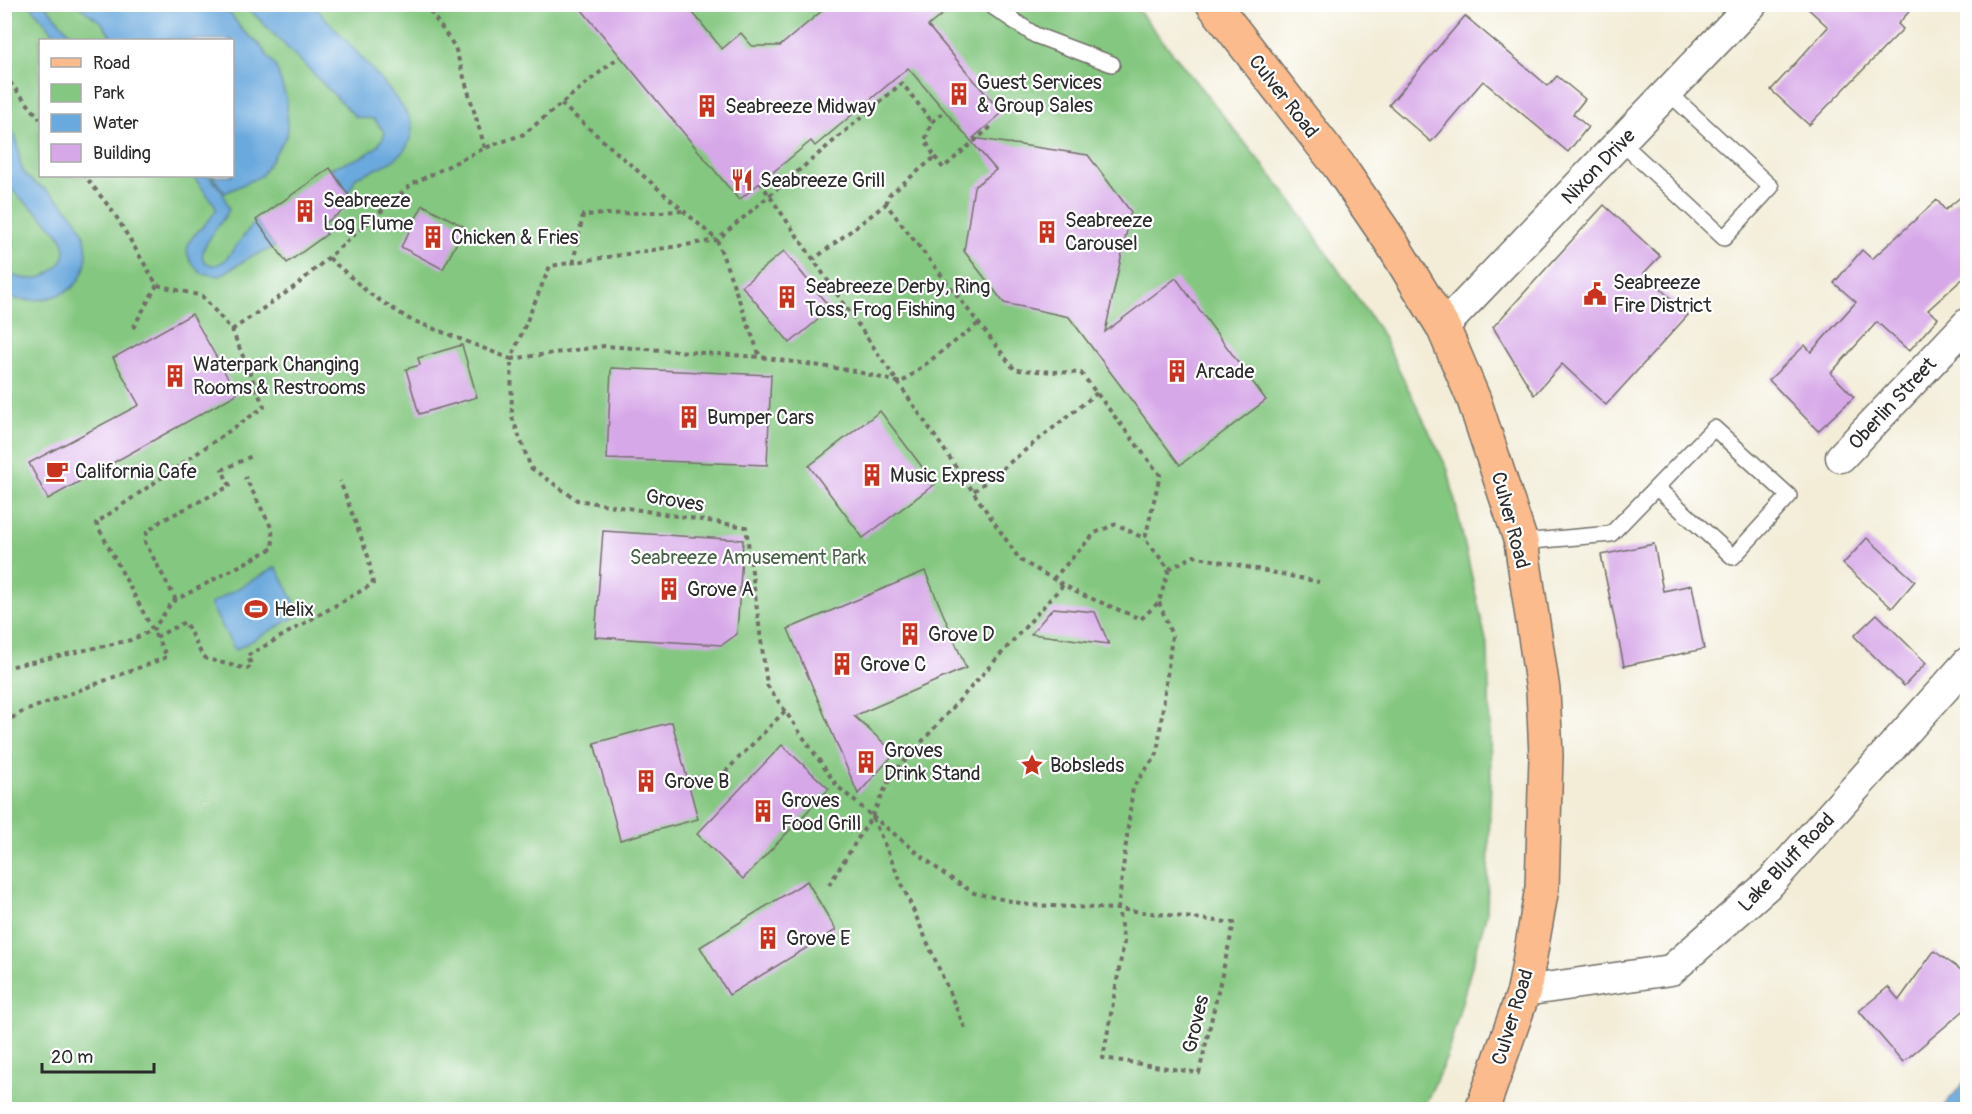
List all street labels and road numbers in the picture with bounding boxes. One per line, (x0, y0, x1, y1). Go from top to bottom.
street label: Culver Road (1243, 50, 1324, 143)
street label: Nixon Drive (1556, 123, 1641, 210)
street label: Oberlin Street (1843, 351, 1942, 455)
street label: Culver Road (1486, 469, 1535, 571)
street label: Groves (644, 484, 706, 517)
street label: Lake Bluff Road (1733, 808, 1840, 917)
street label: Culver Road (1486, 966, 1539, 1068)
street label: Groves (1177, 993, 1214, 1055)

